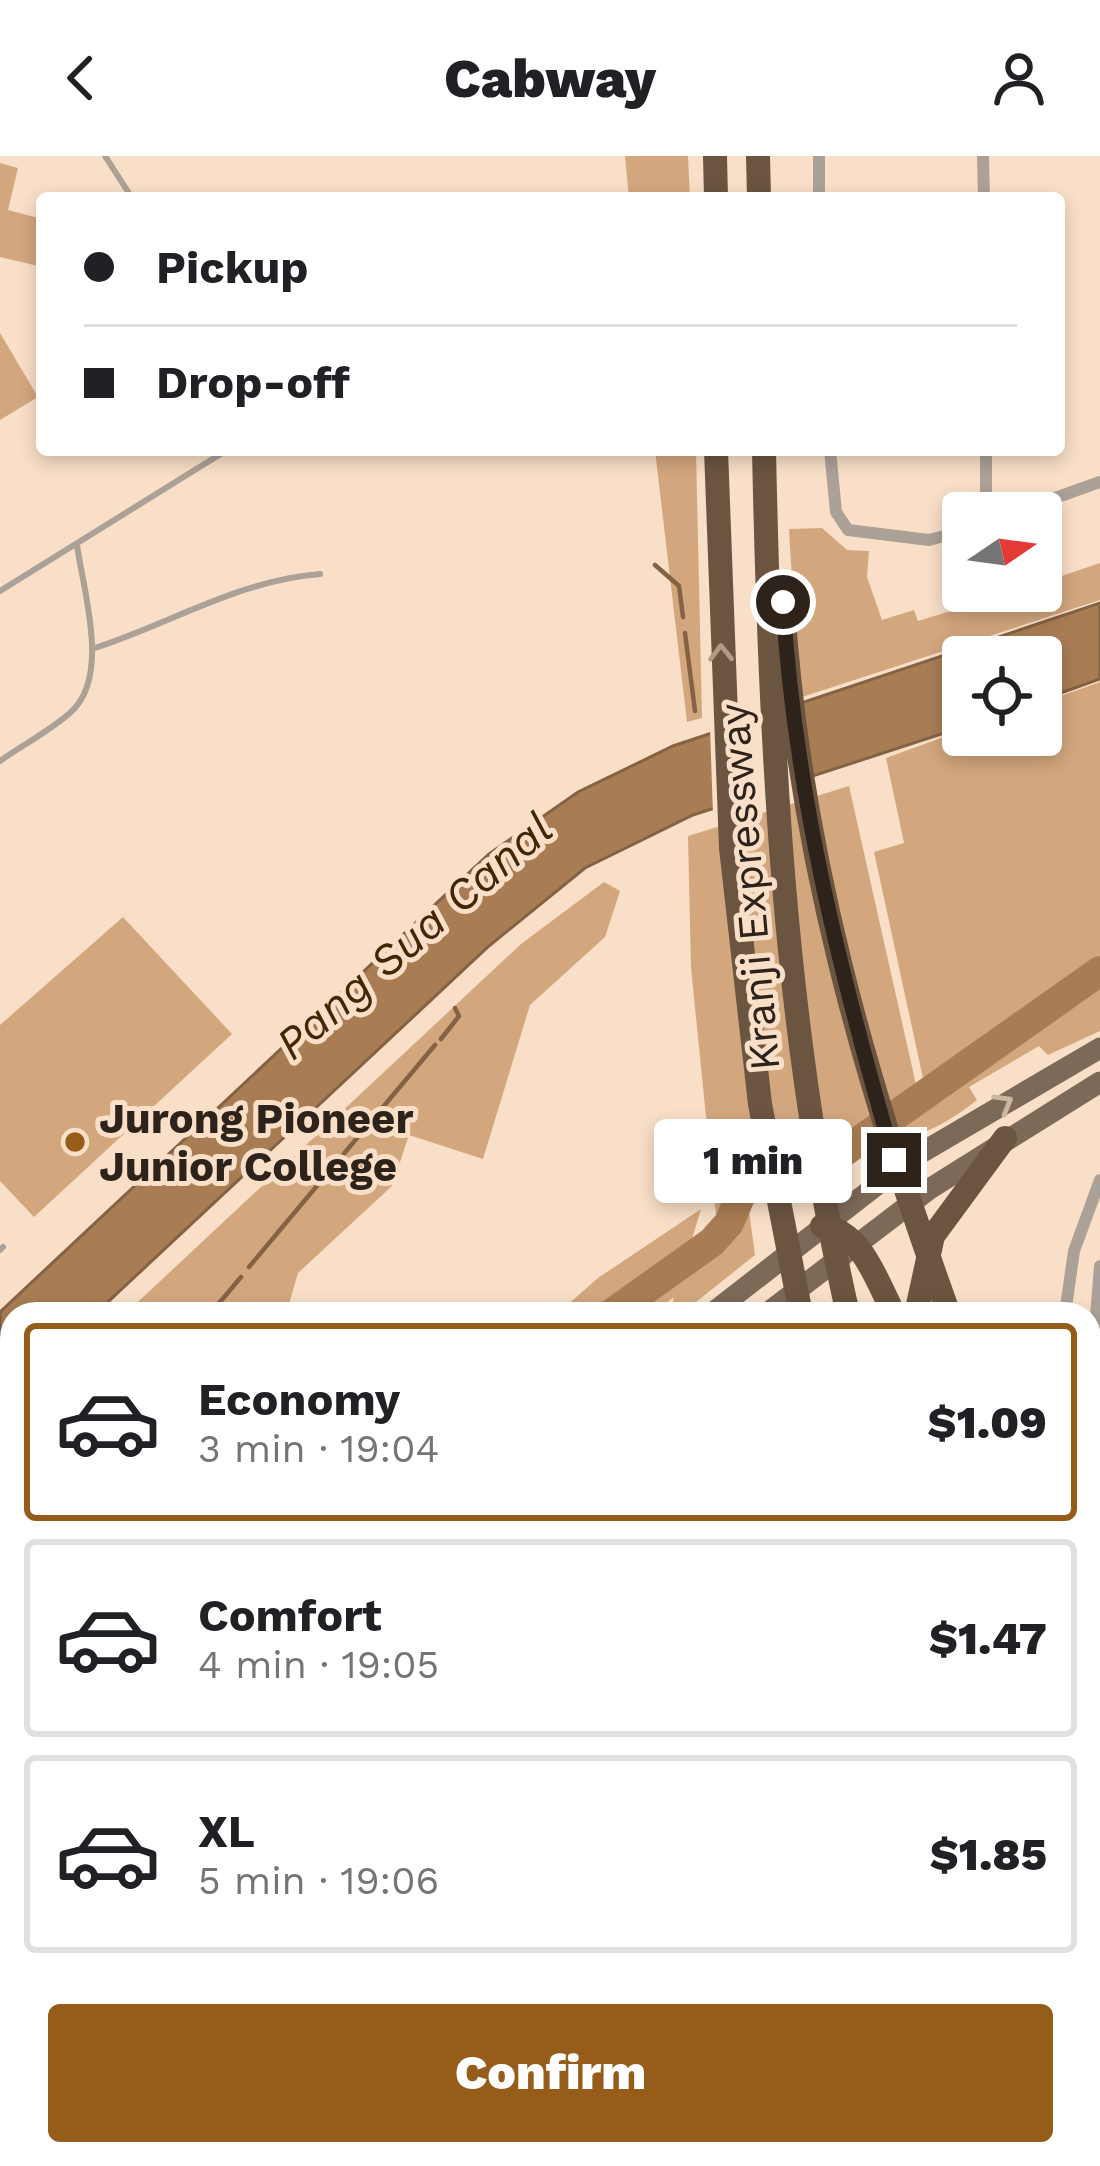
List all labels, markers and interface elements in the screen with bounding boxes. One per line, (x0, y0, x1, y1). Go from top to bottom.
icon: back (48, 45, 114, 111)
icon: person (986, 45, 1052, 111)
text: Cabway (444, 47, 656, 110)
text: Pickup (156, 241, 308, 294)
text: Drop-off (156, 356, 350, 409)
north arrow (942, 492, 1062, 612)
map controls (942, 492, 1062, 756)
route start (756, 575, 810, 629)
button: locate (942, 636, 1062, 756)
one-way arrow (709, 643, 735, 662)
street label: Kranji Expressway (709, 701, 789, 1073)
water label: Pang Sua Canal (265, 802, 563, 1070)
place label: Jurong Pioneer Junior College (99, 1094, 414, 1191)
one-way arrow (991, 1094, 1012, 1117)
callout: 1 min (654, 1118, 852, 1202)
marker: Jurong Pioneer Junior College (62, 1129, 88, 1155)
route end (867, 1133, 921, 1187)
text: 1 min (703, 1138, 803, 1183)
icon: car (54, 1368, 162, 1476)
text: Economy (198, 1373, 400, 1426)
text: $1.09 (928, 1396, 1047, 1449)
text: 3 min · 19:04 (198, 1426, 439, 1471)
icon: car (54, 1584, 162, 1692)
text: Comfort (198, 1589, 382, 1642)
text: $1.47 (929, 1612, 1047, 1665)
text: 4 min · 19:05 (198, 1642, 439, 1687)
icon: car (54, 1800, 162, 1908)
text: XL (198, 1805, 255, 1858)
text: $1.85 (930, 1828, 1047, 1881)
text: 5 min · 19:06 (198, 1858, 439, 1903)
button: Confirm (48, 2004, 1053, 2142)

